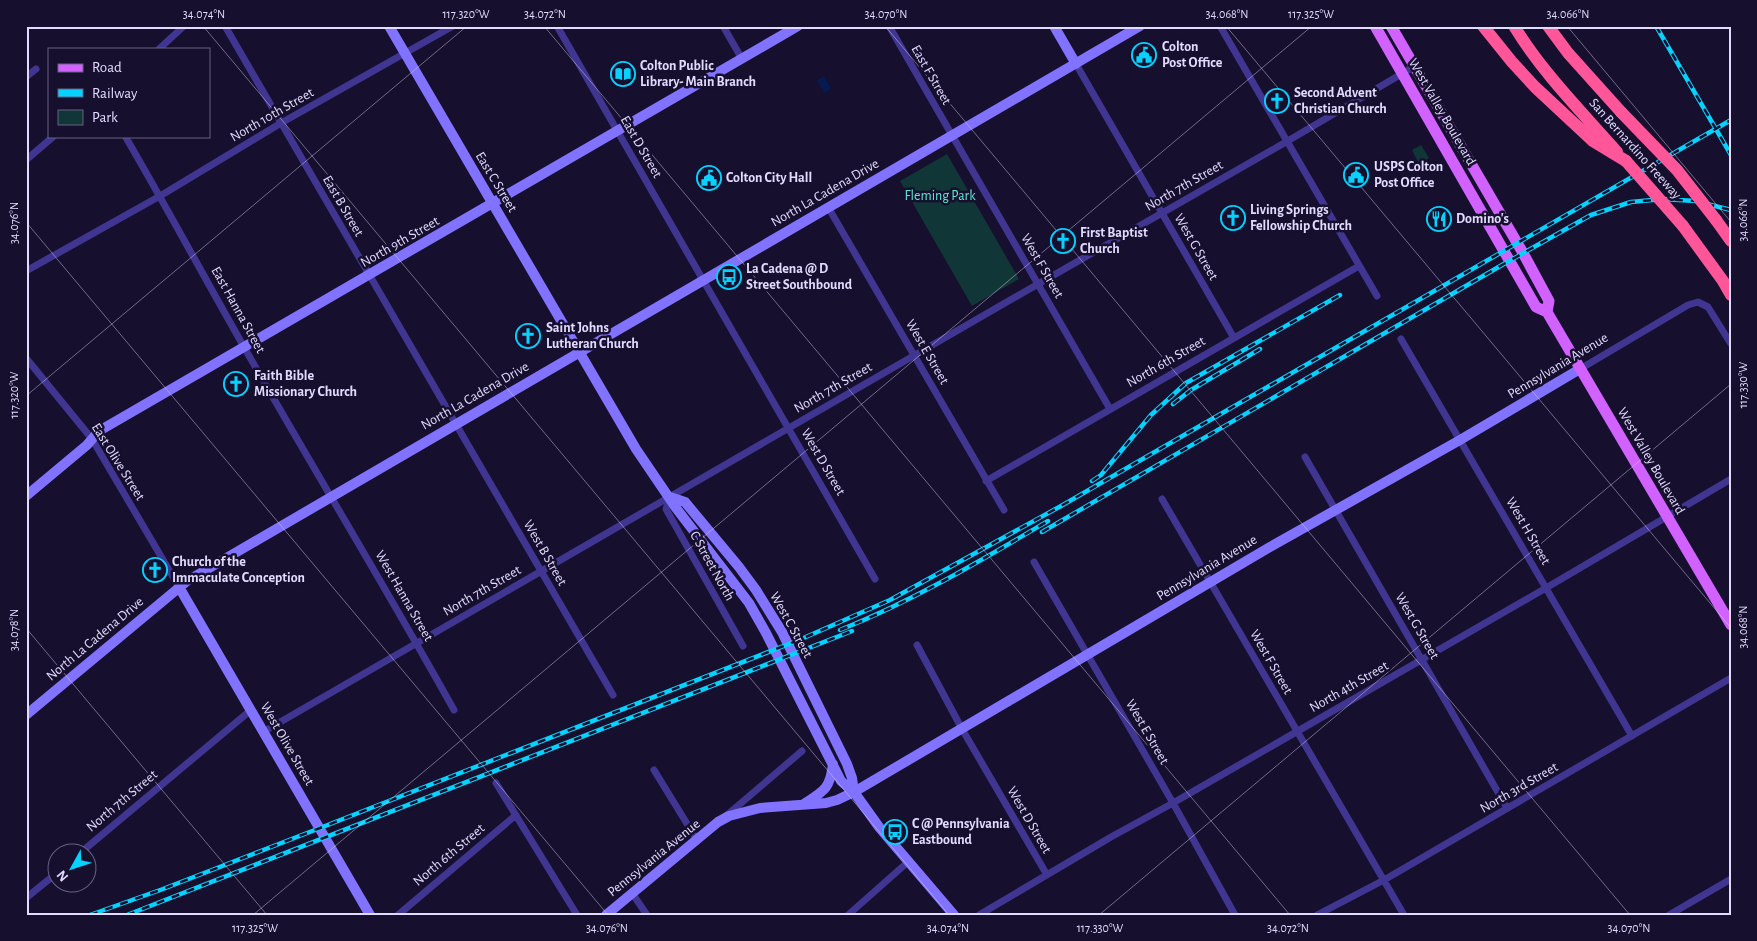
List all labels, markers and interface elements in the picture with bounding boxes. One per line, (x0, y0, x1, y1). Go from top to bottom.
text: 34.074°N (183, 8, 225, 20)
text: 117.320°W (442, 8, 490, 20)
text: 34.072°N (524, 8, 566, 20)
text: 34.070°N (865, 8, 907, 20)
text: 34.068°N (1206, 8, 1248, 20)
text: 117.325°W (1288, 8, 1334, 20)
text: 34.066°N (1547, 8, 1589, 20)
place label: Colton Post Office (1162, 40, 1223, 70)
public building icon: Colton Post Office (1131, 42, 1157, 68)
street label: East F Street (908, 43, 954, 108)
legend (48, 48, 210, 138)
street label: West Valley Boulevard (1406, 56, 1478, 168)
place label: Colton Public Library- Main Branch (640, 59, 756, 89)
text: Road (92, 60, 122, 75)
library icon: Colton Public Library- Main Branch (610, 61, 636, 87)
street label: North 10th Street (228, 85, 317, 145)
text: Railway (92, 86, 138, 101)
place label: Second Advent Christian Church (1294, 86, 1387, 116)
church icon: Second Advent Christian Church (1264, 88, 1290, 114)
street label: San Bernardino Freeway (1586, 96, 1684, 202)
text: Park (92, 110, 118, 125)
street label: East D Street (618, 114, 665, 181)
street label: East C Street (473, 149, 520, 215)
street label: North La Cadena Drive (769, 156, 881, 230)
street label: North 7th Street (1143, 158, 1226, 214)
place label: USPS Colton Post Office (1374, 160, 1443, 190)
public building icon: USPS Colton Post Office (1343, 162, 1369, 188)
public building icon: Colton City Hall (696, 165, 722, 191)
place label: Colton City Hall (726, 171, 812, 185)
street label: East B Street (320, 173, 366, 239)
park label: Fleming Park (904, 189, 976, 203)
text: 34.066°N (1737, 199, 1749, 241)
text: 34.076°N (8, 202, 20, 244)
place label: Living Springs Fellowship Church (1250, 203, 1352, 233)
church icon: Living Springs Fellowship Church (1220, 205, 1246, 231)
restaurant icon: Domino's (1426, 206, 1452, 232)
street label: West G Street (1171, 211, 1221, 283)
place label: Domino's (1456, 212, 1509, 226)
street label: North 9th Street (358, 214, 442, 270)
place label: First Baptist Church (1080, 226, 1148, 256)
church icon: First Baptist Church (1050, 228, 1076, 254)
street label: West F Street (1018, 231, 1066, 301)
place label: La Cadena @ D Street Southbound (746, 262, 853, 292)
street label: East Hanna Street (208, 264, 268, 356)
bus stop icon: La Cadena @ D Street Southbound (716, 264, 742, 290)
street label: West E Street (903, 317, 951, 387)
place label: Saint Johns Lutheran Church (546, 321, 639, 351)
church icon: Saint Johns Lutheran Church (515, 323, 541, 349)
street label: Pennsylvania Avenue (1505, 331, 1611, 401)
street label: North 6th Street (1124, 334, 1208, 390)
street label: North La Cadena Drive (419, 359, 531, 433)
street label: North 7th Street (792, 360, 875, 416)
text: 117.330°W (1737, 361, 1749, 408)
place label: Faith Bible Missionary Church (254, 369, 357, 399)
text: 117.320°W (8, 371, 20, 419)
church icon: Faith Bible Missionary Church (223, 371, 249, 397)
street label: West Valley Boulevard (1615, 405, 1687, 517)
street label: East Olive Street (89, 421, 148, 504)
street label: West D Street (798, 426, 848, 498)
street label: West H Street (1503, 495, 1553, 567)
street label: West B Street (521, 518, 570, 589)
street label: C Street North (687, 529, 737, 603)
street label: Pennsylvania Avenue (1154, 533, 1260, 603)
street label: West Hanna Street (372, 548, 436, 644)
place label: Church of the Immaculate Conception (172, 555, 305, 585)
church icon: Church of the Immaculate Conception (142, 557, 168, 583)
street label: North 7th Street (441, 563, 524, 619)
street label: West C Street (767, 590, 815, 661)
street label: West G Street (1392, 590, 1442, 662)
street label: North La Cadena Drive (44, 595, 146, 683)
text: 34.068°N (1737, 606, 1749, 648)
text: 34.078°N (8, 609, 20, 651)
street label: West F Street (1247, 627, 1295, 697)
street label: North 4th Street (1307, 659, 1391, 715)
street label: West E Street (1123, 697, 1171, 767)
street label: West Olive Street (258, 700, 317, 788)
street label: North 3rd Street (1478, 760, 1561, 816)
street label: North 7th Street (84, 767, 160, 834)
street label: West D Street (1004, 784, 1054, 856)
street label: Pennsylvania Avenue (605, 817, 703, 899)
place label: C @ Pennsylvania Eastbound (912, 817, 1010, 847)
bus stop icon: C @ Pennsylvania Eastbound (882, 819, 908, 845)
street label: North 6th Street (411, 821, 488, 889)
north arrow (48, 844, 98, 894)
text: N (54, 867, 71, 884)
text: 117.325°W (232, 922, 278, 934)
text: 34.076°N (586, 922, 628, 934)
text: 34.074°N (927, 922, 969, 934)
text: 117.330°W (1077, 922, 1124, 934)
text: 34.072°N (1267, 922, 1309, 934)
text: 34.070°N (1608, 922, 1650, 934)

